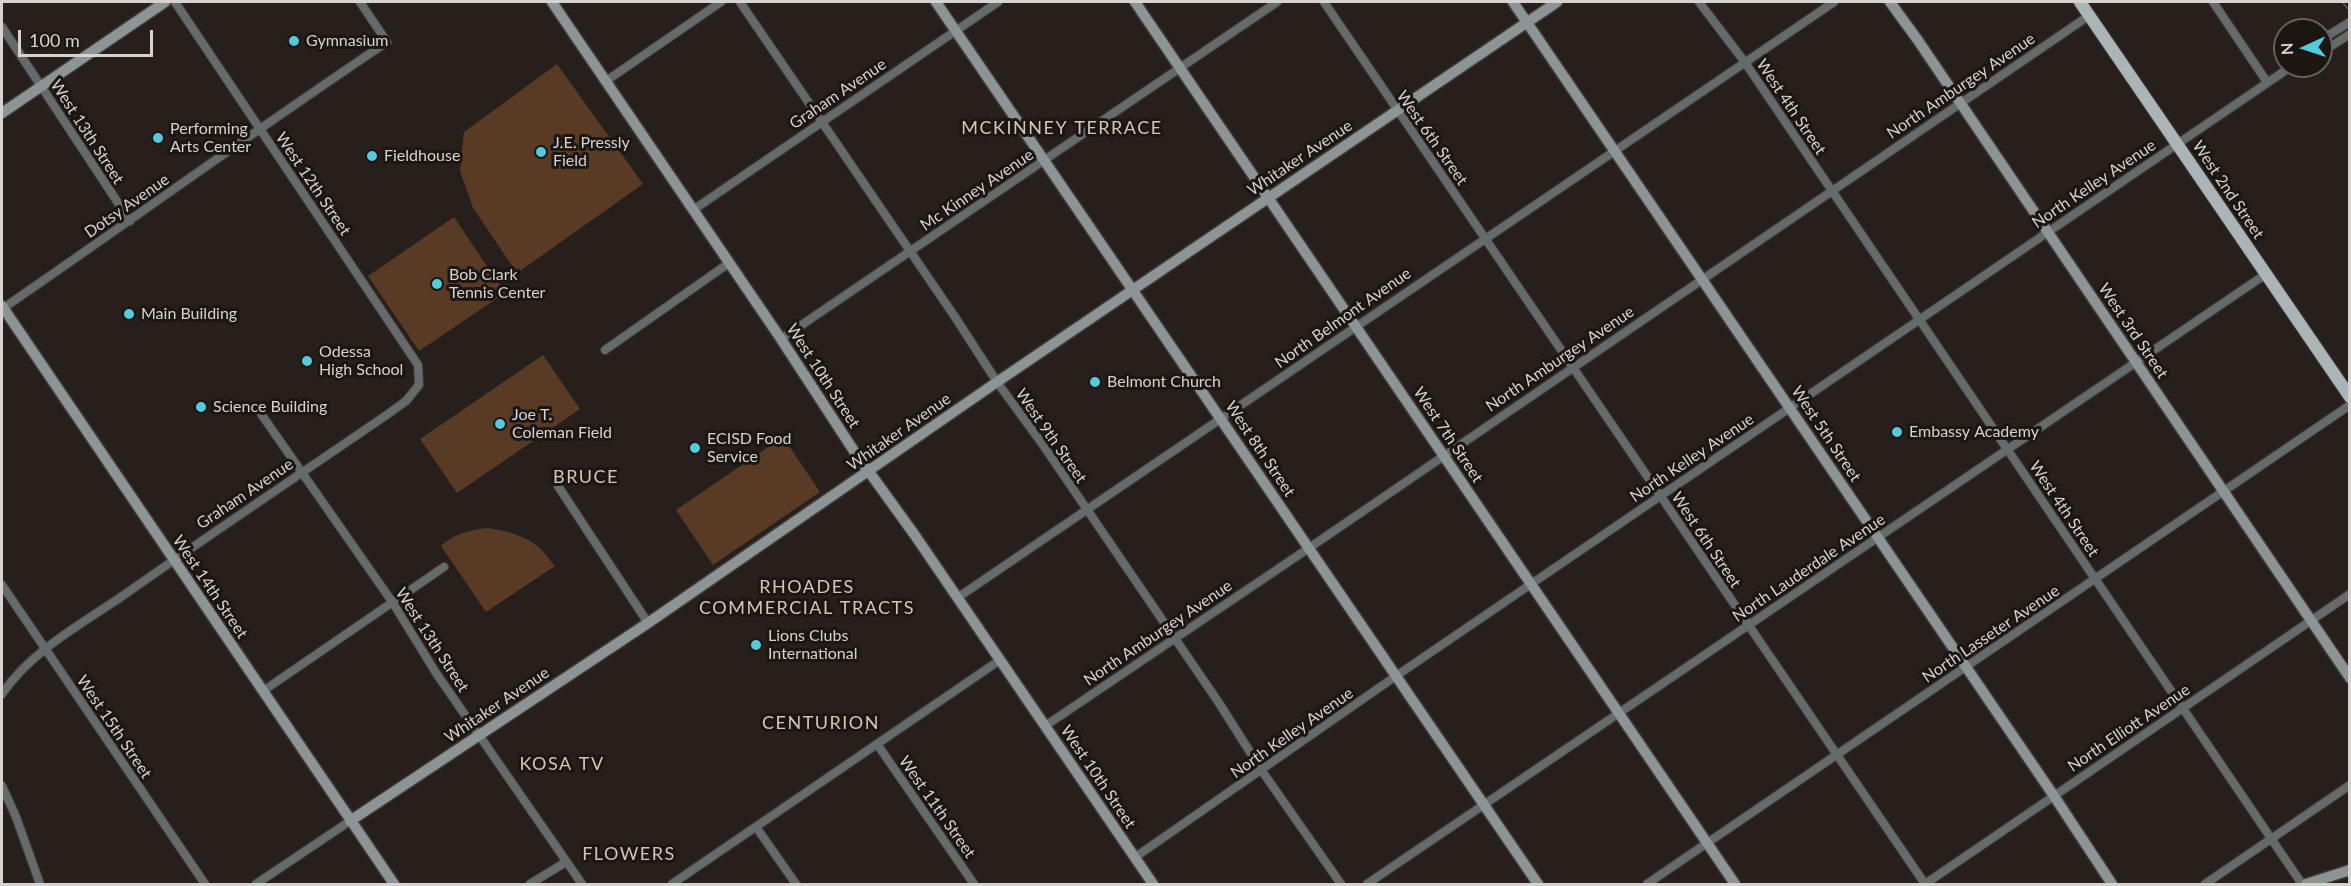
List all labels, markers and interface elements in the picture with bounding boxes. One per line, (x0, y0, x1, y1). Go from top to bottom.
scale bar (21, 18, 156, 56)
north arrow (2273, 18, 2333, 78)
text: 100 m (29, 29, 80, 51)
street label: North Amburgey Avenue (1883, 29, 2039, 143)
place label: Gymnasium (306, 31, 389, 51)
marker: Gymnasium (287, 34, 301, 48)
text: N (2277, 42, 2296, 56)
street label: Graham Avenue (786, 55, 890, 133)
street label: West 4th Street (1752, 56, 1830, 158)
street label: West 13th Street (46, 76, 128, 188)
street label: West 6th Street (1392, 87, 1472, 189)
street label: Whitaker Avenue (1244, 116, 1356, 200)
district label: MCKINNEY TERRACE (961, 117, 1163, 139)
place label: Performing Arts Center (170, 119, 251, 157)
street label: West 12th Street (271, 129, 355, 239)
marker: Performing Arts Center (151, 131, 165, 145)
place label: J.E. Pressly Field (553, 133, 630, 171)
street label: North Kelley Avenue (2028, 135, 2160, 233)
street label: West 2nd Street (2188, 137, 2268, 243)
marker: J.E. Pressly Field (534, 145, 548, 159)
street label: Mc Kinney Avenue (917, 145, 1037, 235)
place label: Fieldhouse (384, 146, 460, 166)
marker: Fieldhouse (365, 149, 379, 163)
street label: Dotsy Avenue (81, 170, 173, 242)
street label: North Belmont Avenue (1271, 264, 1415, 372)
place label: Bob Clark Tennis Center (449, 265, 545, 303)
marker: Bob Clark Tennis Center (430, 277, 444, 291)
street label: West 3rd Street (2094, 280, 2172, 382)
street label: North Amburgey Avenue (1482, 302, 1638, 416)
place label: Main Building (141, 304, 237, 324)
marker: Main Building (122, 307, 136, 321)
street label: West 10th Street (782, 320, 864, 432)
place label: Odessa High School (319, 342, 403, 380)
marker: Odessa High School (300, 354, 314, 368)
place label: Belmont Church (1107, 372, 1221, 392)
marker: Belmont Church (1088, 375, 1102, 389)
street label: West 5th Street (1787, 383, 1865, 485)
street label: West 7th Street (1409, 384, 1487, 486)
street label: West 9th Street (1011, 385, 1091, 487)
street label: Whitaker Avenue (844, 389, 954, 475)
place label: Science Building (213, 397, 327, 417)
street label: West 8th Street (1221, 398, 1299, 500)
marker: Science Building (194, 400, 208, 414)
place label: Joe T. Coleman Field (512, 405, 612, 443)
street label: North Kelley Avenue (1626, 409, 1758, 507)
marker: Joe T. Coleman Field (493, 417, 507, 431)
place label: Embassy Academy (1909, 422, 2039, 442)
marker: Embassy Academy (1890, 425, 1904, 439)
place label: ECISD Food Service (707, 429, 792, 467)
marker: ECISD Food Service (688, 441, 702, 455)
street label: Graham Avenue (193, 455, 297, 533)
street label: West 4th Street (2025, 458, 2103, 560)
district label: BRUCE (553, 466, 619, 488)
street label: West 6th Street (1667, 489, 1745, 591)
street label: North Lauderdale Avenue (1729, 510, 1889, 626)
street label: West 14th Street (168, 532, 252, 642)
district label: RHOADES COMMERCIAL TRACTS (699, 576, 915, 618)
street label: North Amburgey Avenue (1080, 576, 1236, 690)
street label: North Lasseter Avenue (1919, 581, 2063, 687)
street label: West 13th Street (391, 584, 473, 696)
place label: Lions Clubs International (768, 626, 858, 664)
marker: Lions Clubs International (749, 638, 763, 652)
street label: Whitaker Avenue (441, 663, 553, 747)
street label: West 15th Street (72, 672, 156, 782)
street label: North Elliott Avenue (2064, 680, 2194, 776)
street label: North Kelley Avenue (1227, 684, 1357, 782)
district label: CENTURION (762, 712, 880, 734)
street label: West 10th Street (1056, 722, 1140, 832)
street label: West 11th Street (895, 752, 979, 862)
district label: KOSA TV (519, 753, 605, 775)
district label: FLOWERS (582, 843, 676, 865)

